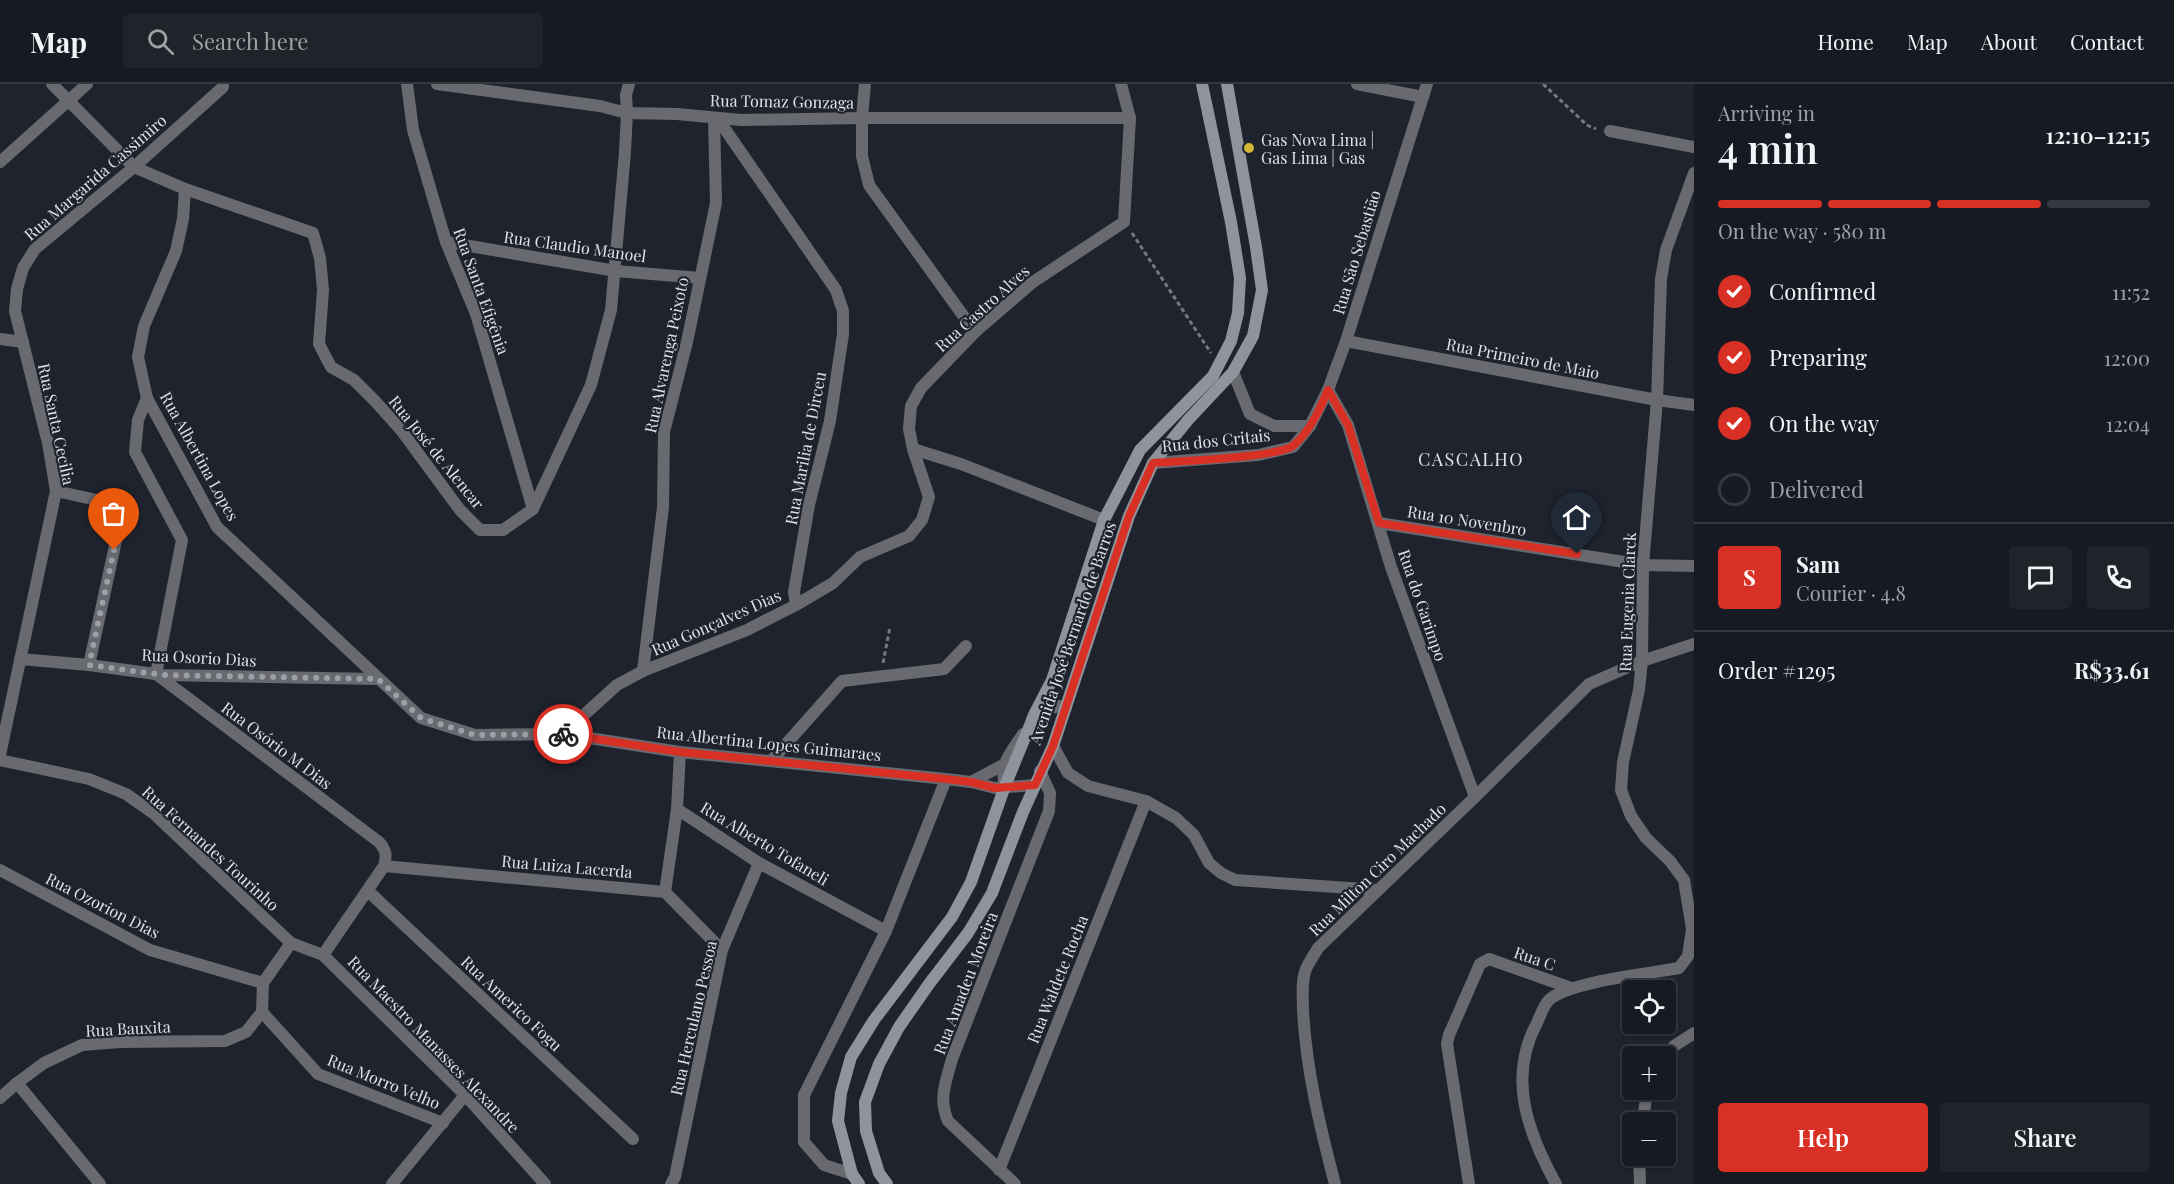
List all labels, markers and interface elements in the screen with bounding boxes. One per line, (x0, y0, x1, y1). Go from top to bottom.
search box (123, 14, 543, 68)
text: Map (30, 23, 87, 60)
icon: search (144, 25, 177, 58)
text: Search here (192, 26, 308, 56)
text: Home (1818, 27, 1874, 55)
text: Map (1907, 27, 1948, 55)
text: About (1981, 27, 2037, 55)
text: Contact (2070, 27, 2144, 55)
street label: Rua Tomaz Gonzaga (710, 89, 854, 113)
text: Arriving in (1718, 99, 1815, 126)
street label: Rua Margarida Cassimiro (19, 109, 171, 245)
text: 12:10–12:15 (2046, 120, 2150, 150)
text: 4 min (1718, 122, 1818, 174)
place label: Gas Nova Lima | Gas Lima | Gas (1261, 129, 1374, 168)
marker: Gas Nova Lima | Gas Lima | Gas (1242, 141, 1256, 155)
street label: Rua São Sebastião (1327, 187, 1385, 317)
text: On the way · 580 m (1718, 217, 1886, 244)
street label: Rua Santa Efigênia (449, 225, 515, 357)
street label: Rua Claudio Manoel (502, 226, 648, 266)
street label: Rua Castro Alves (930, 260, 1034, 356)
street label: Rua Alvarenga Peixoto (639, 275, 693, 435)
icon: check (1718, 275, 1751, 308)
text: Confirmed (1769, 276, 1876, 306)
text: 11:52 (2112, 278, 2150, 305)
street label: Rua Primeiro de Maio (1445, 333, 1602, 383)
icon: check (1718, 341, 1751, 374)
text: Preparing (1769, 342, 1867, 372)
text: 12:00 (2104, 344, 2150, 371)
street label: Rua Santa Cecilia (34, 361, 80, 487)
street label: Rua Marilia de Dirceu (780, 370, 830, 526)
street label: Rua Albertina Lopes (156, 388, 244, 524)
street label: Rua José de Alencar (385, 391, 489, 513)
icon: check (1718, 407, 1751, 440)
text: On the way (1769, 408, 1879, 438)
text: 12:04 (2106, 410, 2150, 437)
street label: Rua dos Critais (1161, 424, 1271, 456)
district label: CASCALHO (1418, 447, 1524, 471)
text: Delivered (1769, 474, 1864, 504)
pin (88, 488, 139, 550)
pin (1551, 492, 1602, 554)
icon: bag (97, 497, 130, 530)
street label: Rua 10 Novenbro (1406, 500, 1528, 540)
icon: home (1560, 501, 1593, 534)
street label: Avenida José Bernardo de Barros (1024, 519, 1120, 748)
street label: Rua Eugenia Clarck (1614, 532, 1640, 672)
street label: Rua do Garimpo (1394, 546, 1452, 664)
button: chat (2009, 546, 2072, 609)
button: phone (2087, 546, 2150, 609)
text: Sam (1796, 549, 1840, 579)
text: S (1743, 562, 1756, 592)
text: Courier · 4.8 (1796, 579, 1906, 606)
street label: Rua Gonçalves Dias (648, 584, 784, 660)
street label: Rua Osorio Dias (141, 644, 257, 670)
text: Order #1295 (1718, 655, 1835, 685)
text: R$33.61 (2074, 655, 2150, 685)
street label: Rua Osório M Dias (218, 697, 336, 793)
courier (533, 704, 593, 764)
icon: bike (547, 718, 580, 751)
street label: Rua Albertina Lopes Guimaraes (656, 721, 882, 765)
street label: Rua Fernandes Tourinho (138, 781, 284, 915)
street label: Rua Alberto Tofaneli (697, 796, 833, 890)
street label: Rua Milton Ciro Machado (1304, 798, 1450, 940)
street label: Rua Luiza Lacerda (501, 850, 633, 882)
street label: Rua Ozorion Dias (42, 867, 164, 943)
street label: Rua Amadeu Moreira (928, 909, 1002, 1057)
street label: Rua Waldete Rocha (1022, 912, 1092, 1046)
street label: Rua Herculano Pessoa (665, 938, 721, 1098)
street label: Rua C (1512, 941, 1558, 975)
street label: Rua Maestro Manasses Alexandre (344, 951, 524, 1137)
street label: Rua Americo Fogu (457, 951, 567, 1055)
map controls (1622, 980, 1676, 1166)
button: locate (1622, 980, 1676, 1034)
street label: Rua Bauxita (85, 1015, 171, 1041)
button: + (1622, 1046, 1676, 1100)
street label: Rua Morro Velho (324, 1049, 444, 1113)
button: Help (1718, 1103, 1928, 1172)
button: Share (1940, 1103, 2150, 1172)
button: − (1622, 1112, 1676, 1166)

